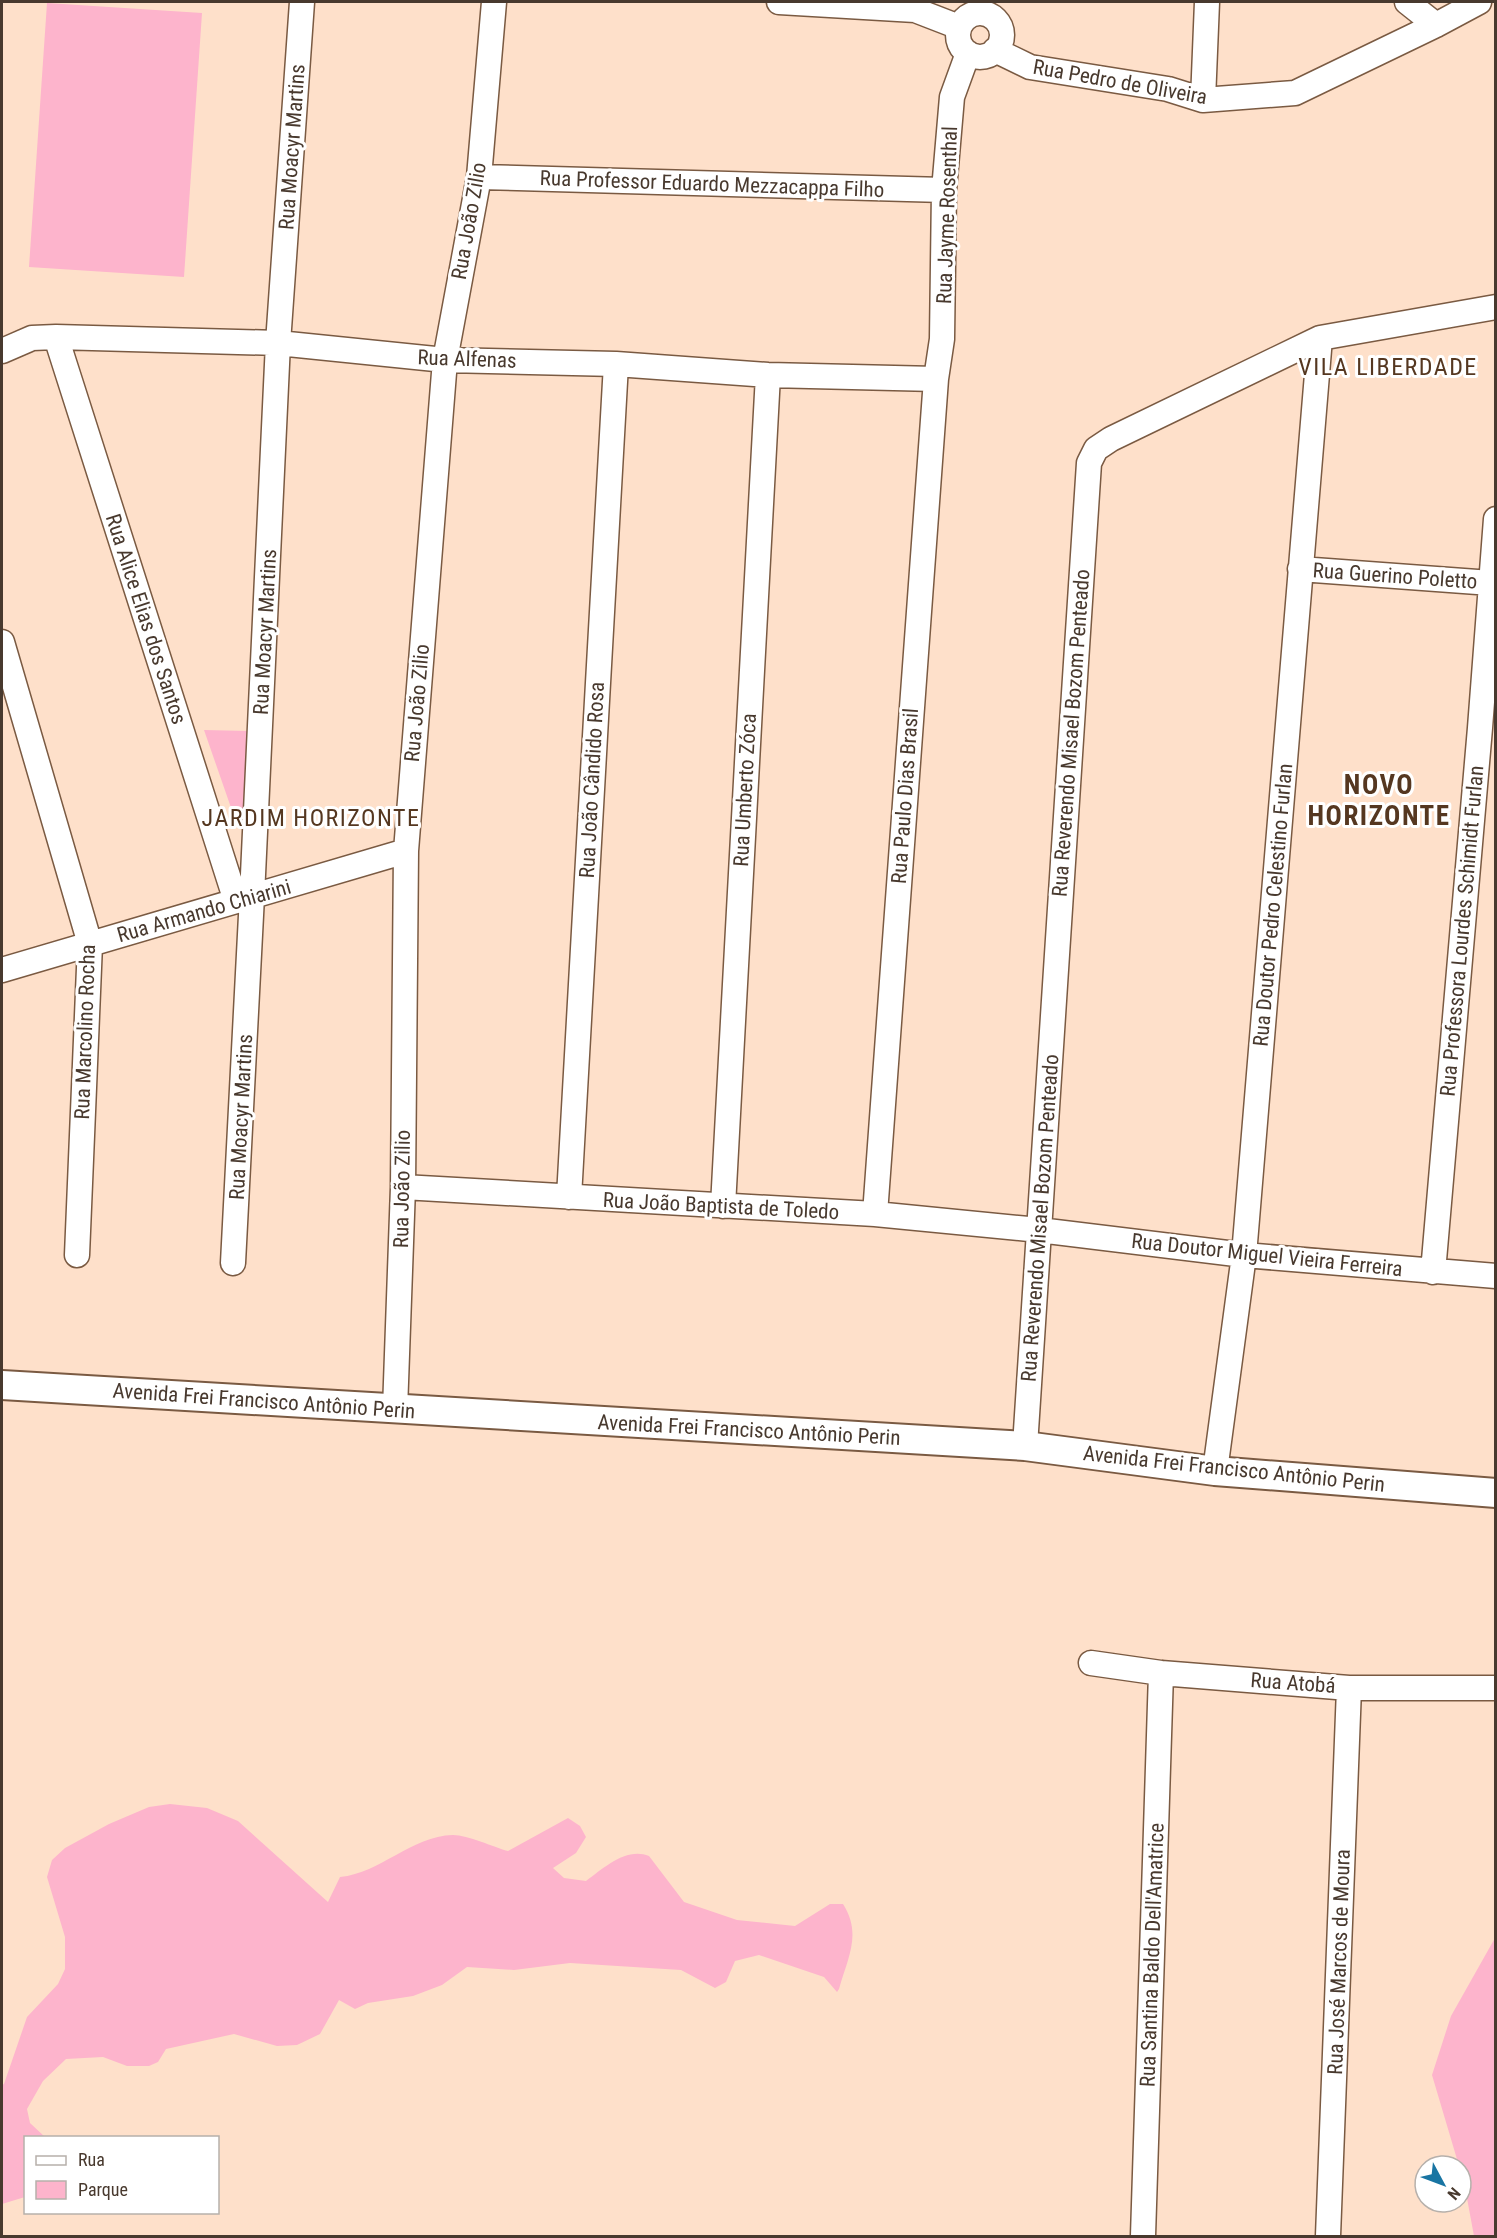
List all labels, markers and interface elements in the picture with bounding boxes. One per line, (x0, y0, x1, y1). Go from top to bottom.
street label: Rua Pedro de Oliveira (1031, 55, 1209, 109)
street label: Rua Moacyr Martins (274, 63, 310, 231)
street label: Rua Jayme Rosenthal (932, 126, 962, 304)
street label: Rua João Zilio (447, 161, 491, 281)
street label: Rua Professor Eduardo Mezzacappa Filho (539, 166, 885, 202)
street label: Rua Alfenas (417, 345, 517, 373)
district label: VILA LIBERDADE (1298, 353, 1478, 381)
street label: Rua Alice Elias dos Santos (101, 511, 191, 727)
street label: Rua Moacyr Martins (249, 549, 281, 715)
street label: Rua Guerino Poletto (1312, 558, 1478, 594)
street label: Rua Reverendo Misael Bozom Penteado (1048, 568, 1094, 898)
street label: Rua João Zilio (400, 643, 434, 763)
street label: Rua João Cândido Rosa (575, 681, 609, 879)
street label: Rua Paulo Dias Brasil (887, 707, 923, 885)
street label: Rua Umberto Zóca (729, 713, 761, 867)
street label: Rua Doutor Pedro Celestino Furlan (1249, 763, 1297, 1047)
street label: Rua Professora Lourdes Schimidt Furlan (1436, 765, 1488, 1097)
district label: NOVO HORIZONTE (1308, 769, 1450, 832)
district label: JARDIM HORIZONTE (202, 804, 420, 832)
street label: Rua Armando Chiarini (114, 875, 294, 947)
street label: Rua Marcolino Rocha (70, 944, 100, 1120)
street label: Rua Moacyr Martins (225, 1034, 257, 1200)
street label: Rua Reverendo Misael Bozom Penteado (1017, 1053, 1063, 1383)
street label: Rua João Zilio (389, 1130, 415, 1248)
street label: Rua João Baptista de Toledo (602, 1188, 840, 1224)
street label: Rua Doutor Miguel Vieira Ferreira (1130, 1229, 1404, 1281)
street label: Avenida Frei Francisco Antônio Perin (112, 1378, 416, 1424)
street label: Avenida Frei Francisco Antônio Perin (597, 1410, 901, 1450)
street label: Avenida Frei Francisco Antônio Perin (1082, 1441, 1386, 1497)
street label: Rua Atobá (1250, 1668, 1336, 1698)
street label: Rua Santina Baldo Dell'Amatrice (1135, 1822, 1169, 2088)
street label: Rua José Marcos de Moura (1323, 1849, 1355, 2075)
legend (24, 2136, 219, 2214)
text: Rua (78, 2149, 105, 2170)
north arrow (1413, 2154, 1473, 2214)
text: Parque (78, 2179, 128, 2200)
text: N (1444, 2184, 1464, 2203)

